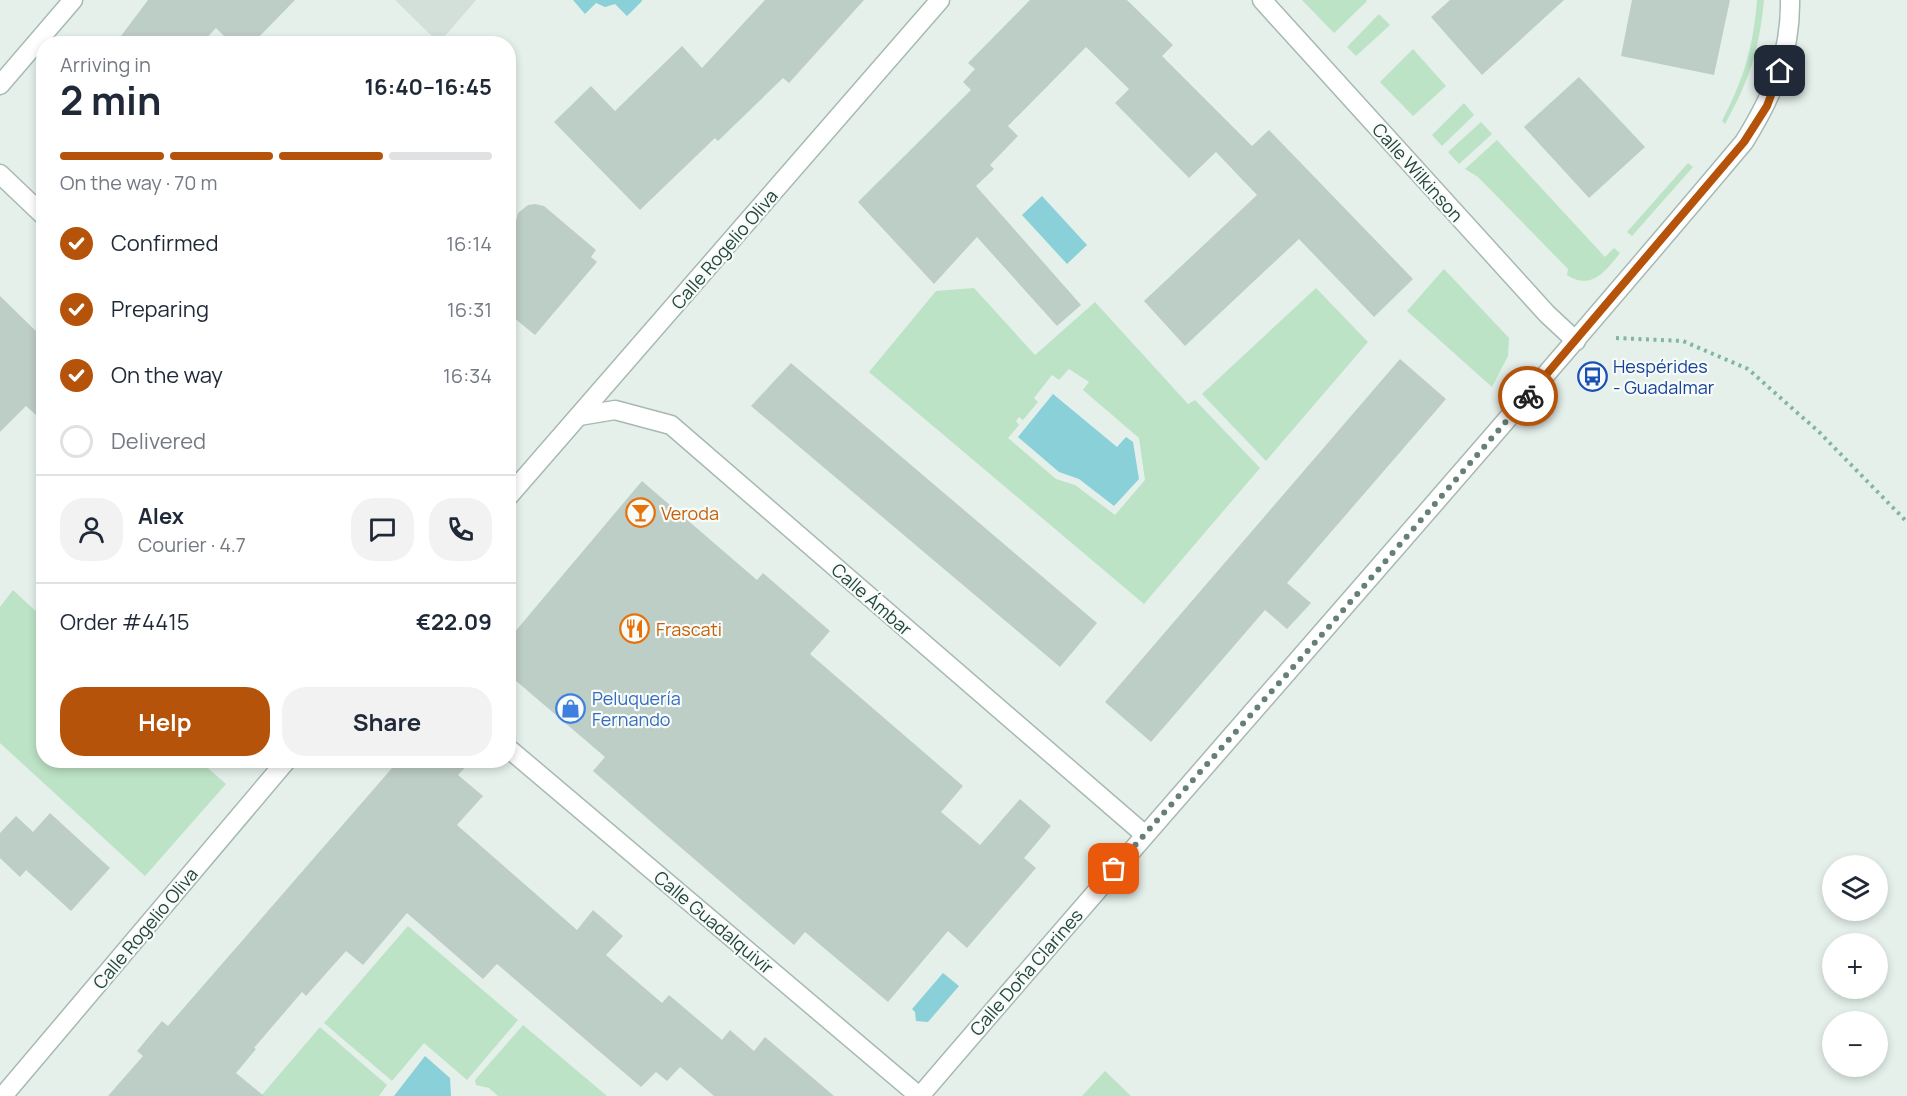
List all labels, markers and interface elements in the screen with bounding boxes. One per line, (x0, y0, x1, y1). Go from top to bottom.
pin (1754, 45, 1805, 96)
text: Arriving in (60, 51, 151, 78)
icon: home (1763, 54, 1796, 87)
text: 16:40–16:45 (364, 72, 492, 102)
text: 2 min (60, 73, 161, 127)
street label: Calle Wilkinson (1367, 118, 1469, 226)
text: On the way · 70 m (60, 169, 217, 196)
street label: Calle Rogelio Oliva (665, 184, 783, 314)
icon: check (60, 227, 93, 260)
text: Confirmed (111, 228, 219, 258)
text: 16:14 (446, 230, 492, 257)
icon: check (60, 293, 93, 326)
text: Preparing (111, 294, 209, 324)
text: 16:31 (447, 296, 492, 323)
place label: Hespérides - Guadalmar (1613, 354, 1715, 399)
icon: check (60, 359, 93, 392)
text: On the way (111, 360, 223, 390)
bus stop icon: Hespérides - Guadalmar (1576, 360, 1608, 392)
text: 16:34 (443, 362, 492, 389)
courier (1498, 366, 1558, 426)
icon: bike (1512, 380, 1545, 413)
text: Delivered (111, 426, 206, 456)
bar icon: Veroda (624, 497, 656, 529)
button: person (60, 498, 123, 561)
button: chat (351, 498, 414, 561)
button: phone (429, 498, 492, 561)
text: Alex (138, 501, 184, 531)
place label: Veroda (661, 501, 719, 525)
text: Courier · 4.7 (138, 531, 246, 558)
street label: Calle Ámbar (827, 557, 918, 641)
text: Order #4415 (60, 607, 190, 637)
text: €22.09 (416, 607, 492, 637)
restaurant icon: Frascati (619, 613, 651, 645)
place label: Frascati (656, 617, 722, 641)
place label: Peluquería Fernando (592, 686, 681, 731)
button: Help (60, 687, 270, 756)
button: Share (282, 687, 492, 756)
shop icon: Peluquería Fernando (555, 692, 587, 724)
pin (1088, 843, 1139, 894)
icon: bag (1097, 852, 1130, 885)
map controls (1822, 855, 1888, 1077)
button: layers (1822, 855, 1888, 921)
street label: Calle Rogelio Oliva (87, 862, 203, 994)
street label: Calle Guadalquivir (649, 865, 779, 979)
street label: Calle Doña Clarines (964, 903, 1088, 1041)
button: + (1822, 933, 1888, 999)
button: − (1822, 1011, 1888, 1077)

